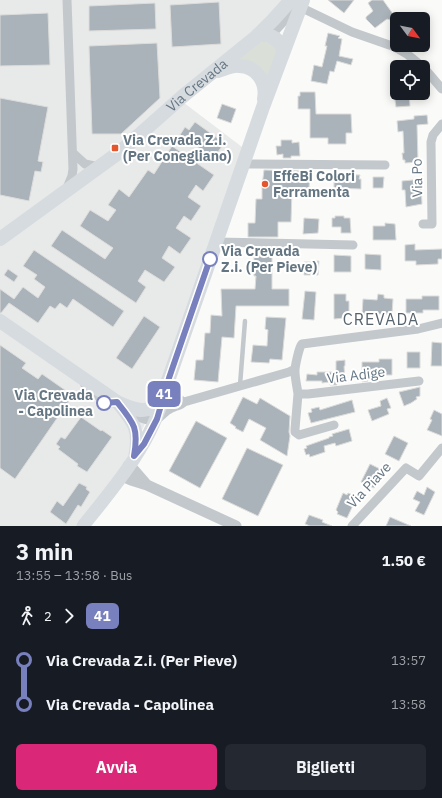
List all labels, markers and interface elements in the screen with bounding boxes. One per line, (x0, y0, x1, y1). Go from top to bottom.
north arrow (390, 12, 430, 52)
map controls (390, 12, 430, 100)
street label: Via Crevada (162, 54, 231, 116)
button: locate (390, 60, 430, 100)
place label: Via Crevada Z.i. (Per Conegliano) (123, 131, 232, 165)
marker: Via Crevada Z.i. (Per Conegliano) (110, 143, 120, 153)
street label: Via Po (408, 158, 426, 198)
place label: EffeBi Colori Ferramenta (273, 167, 355, 201)
marker: EffeBi Colori Ferramenta (260, 179, 270, 189)
place label: Via Crevada Z.i. (Per Pieve) (221, 242, 318, 276)
marker: Via Crevada Z.i. (Per Pieve) (202, 251, 218, 267)
district label: CREVADA (343, 309, 419, 329)
street label: Via Adige (326, 362, 386, 387)
line badge: 41 (146, 381, 182, 407)
text: 41 (156, 385, 172, 403)
place label: Via Crevada - Capolinea (14, 386, 93, 420)
marker: Via Crevada - Capolinea (96, 395, 112, 411)
street label: Via Piave (343, 458, 395, 512)
text: 3 min (16, 537, 73, 566)
text: 1.50 € (381, 551, 426, 570)
text: 13:55 – 13:58 · Bus (16, 567, 132, 584)
icon: walk (16, 605, 38, 627)
icon: forward (58, 605, 80, 627)
text: 41 (94, 607, 111, 625)
text: 2 (44, 608, 52, 625)
text: Via Crevada Z.i. (Per Pieve) (46, 651, 237, 670)
text: 13:57 (391, 652, 426, 669)
text: Via Crevada - Capolinea (46, 695, 214, 714)
text: 13:58 (391, 696, 426, 713)
button: Avvia (16, 744, 217, 790)
button: Biglietti (225, 744, 426, 790)

